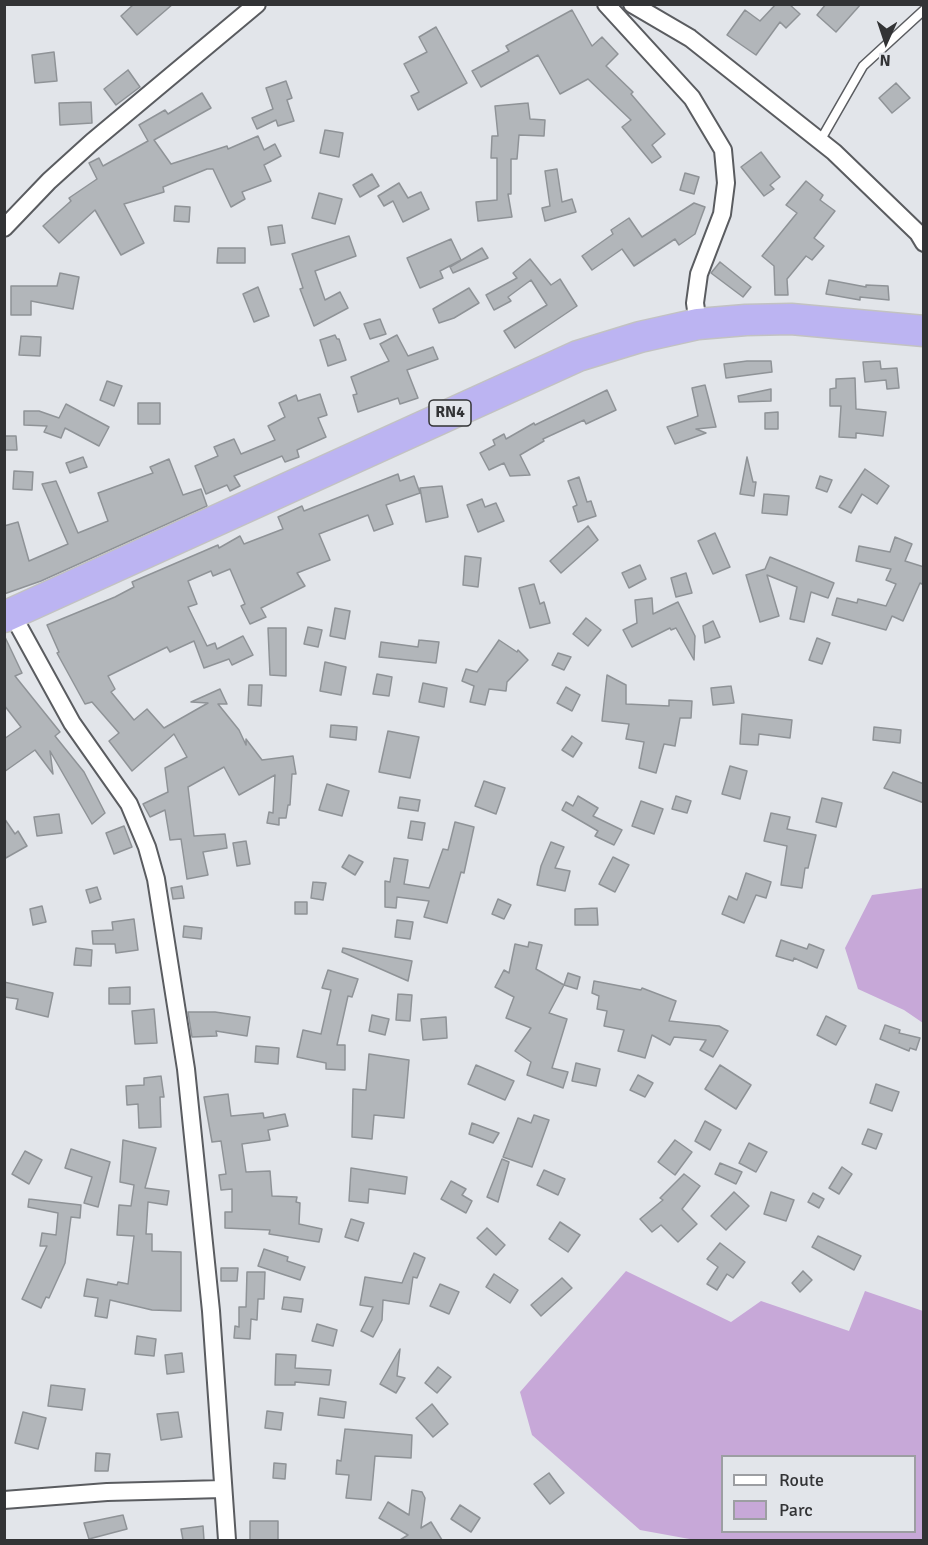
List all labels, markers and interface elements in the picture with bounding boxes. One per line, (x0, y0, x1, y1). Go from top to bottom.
north arrow (856, 12, 916, 72)
text: N (879, 50, 891, 70)
road number: RN4 (429, 400, 471, 426)
legend (721, 1455, 916, 1533)
text: Route (779, 1469, 824, 1491)
text: Parc (779, 1499, 813, 1521)

